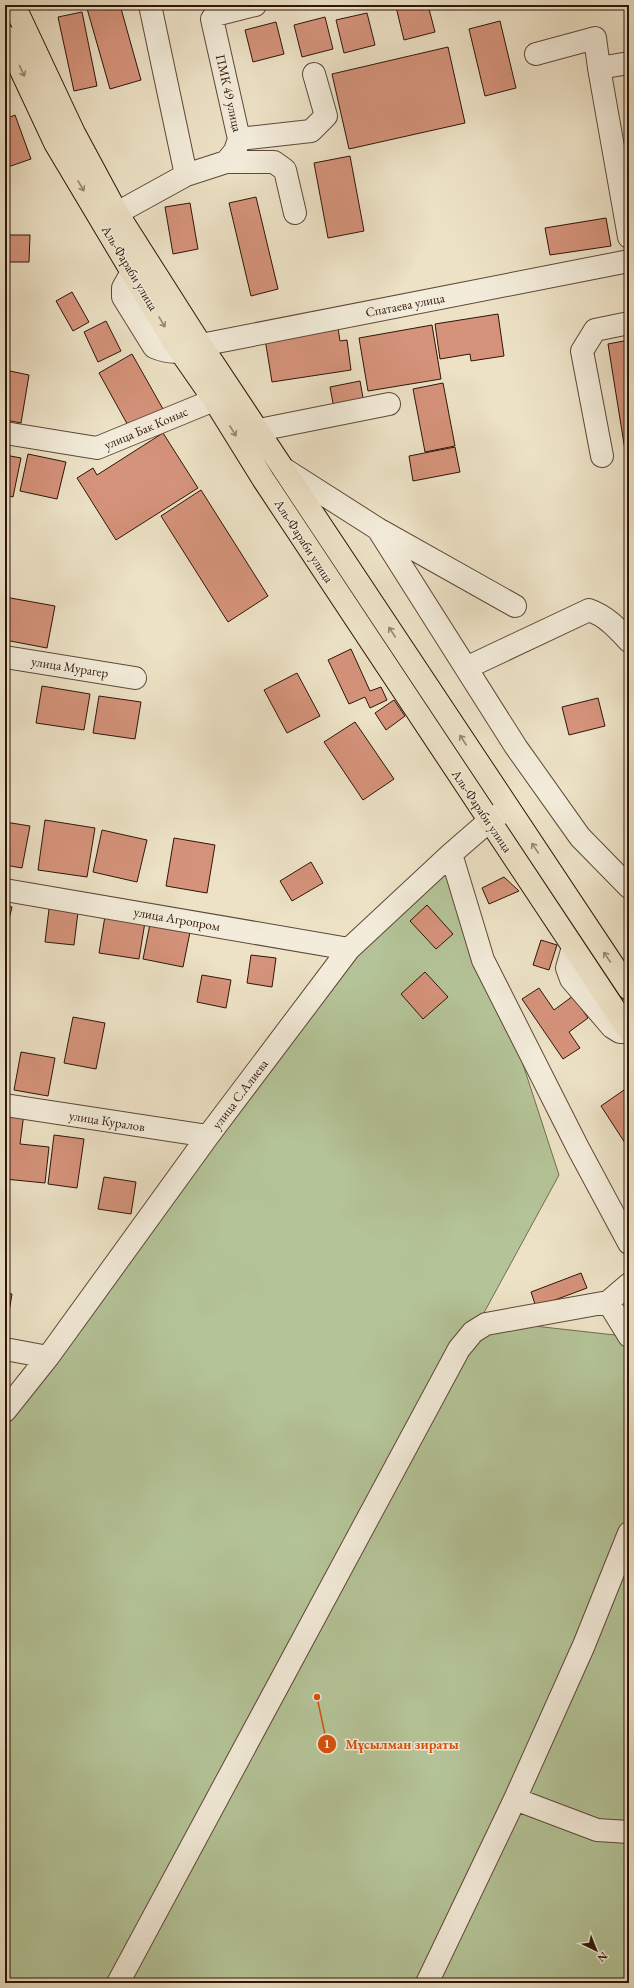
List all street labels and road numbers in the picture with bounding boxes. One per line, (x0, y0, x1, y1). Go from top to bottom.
street label: ПМК 49 улица (212, 53, 246, 134)
street label: Аль-Фараби улица (97, 221, 163, 314)
street label: Спатаева улица (364, 289, 447, 321)
street label: улица Бак Коныс (102, 403, 190, 453)
street label: Аль-Фараби улица (270, 495, 338, 587)
street label: улица Мурагер (30, 653, 110, 682)
street label: Аль-Фараби улица (447, 765, 517, 856)
street label: улица Агропром (132, 903, 222, 935)
street label: улица С.Алиева (208, 1055, 272, 1132)
street label: улица Куралов (68, 1107, 147, 1135)

